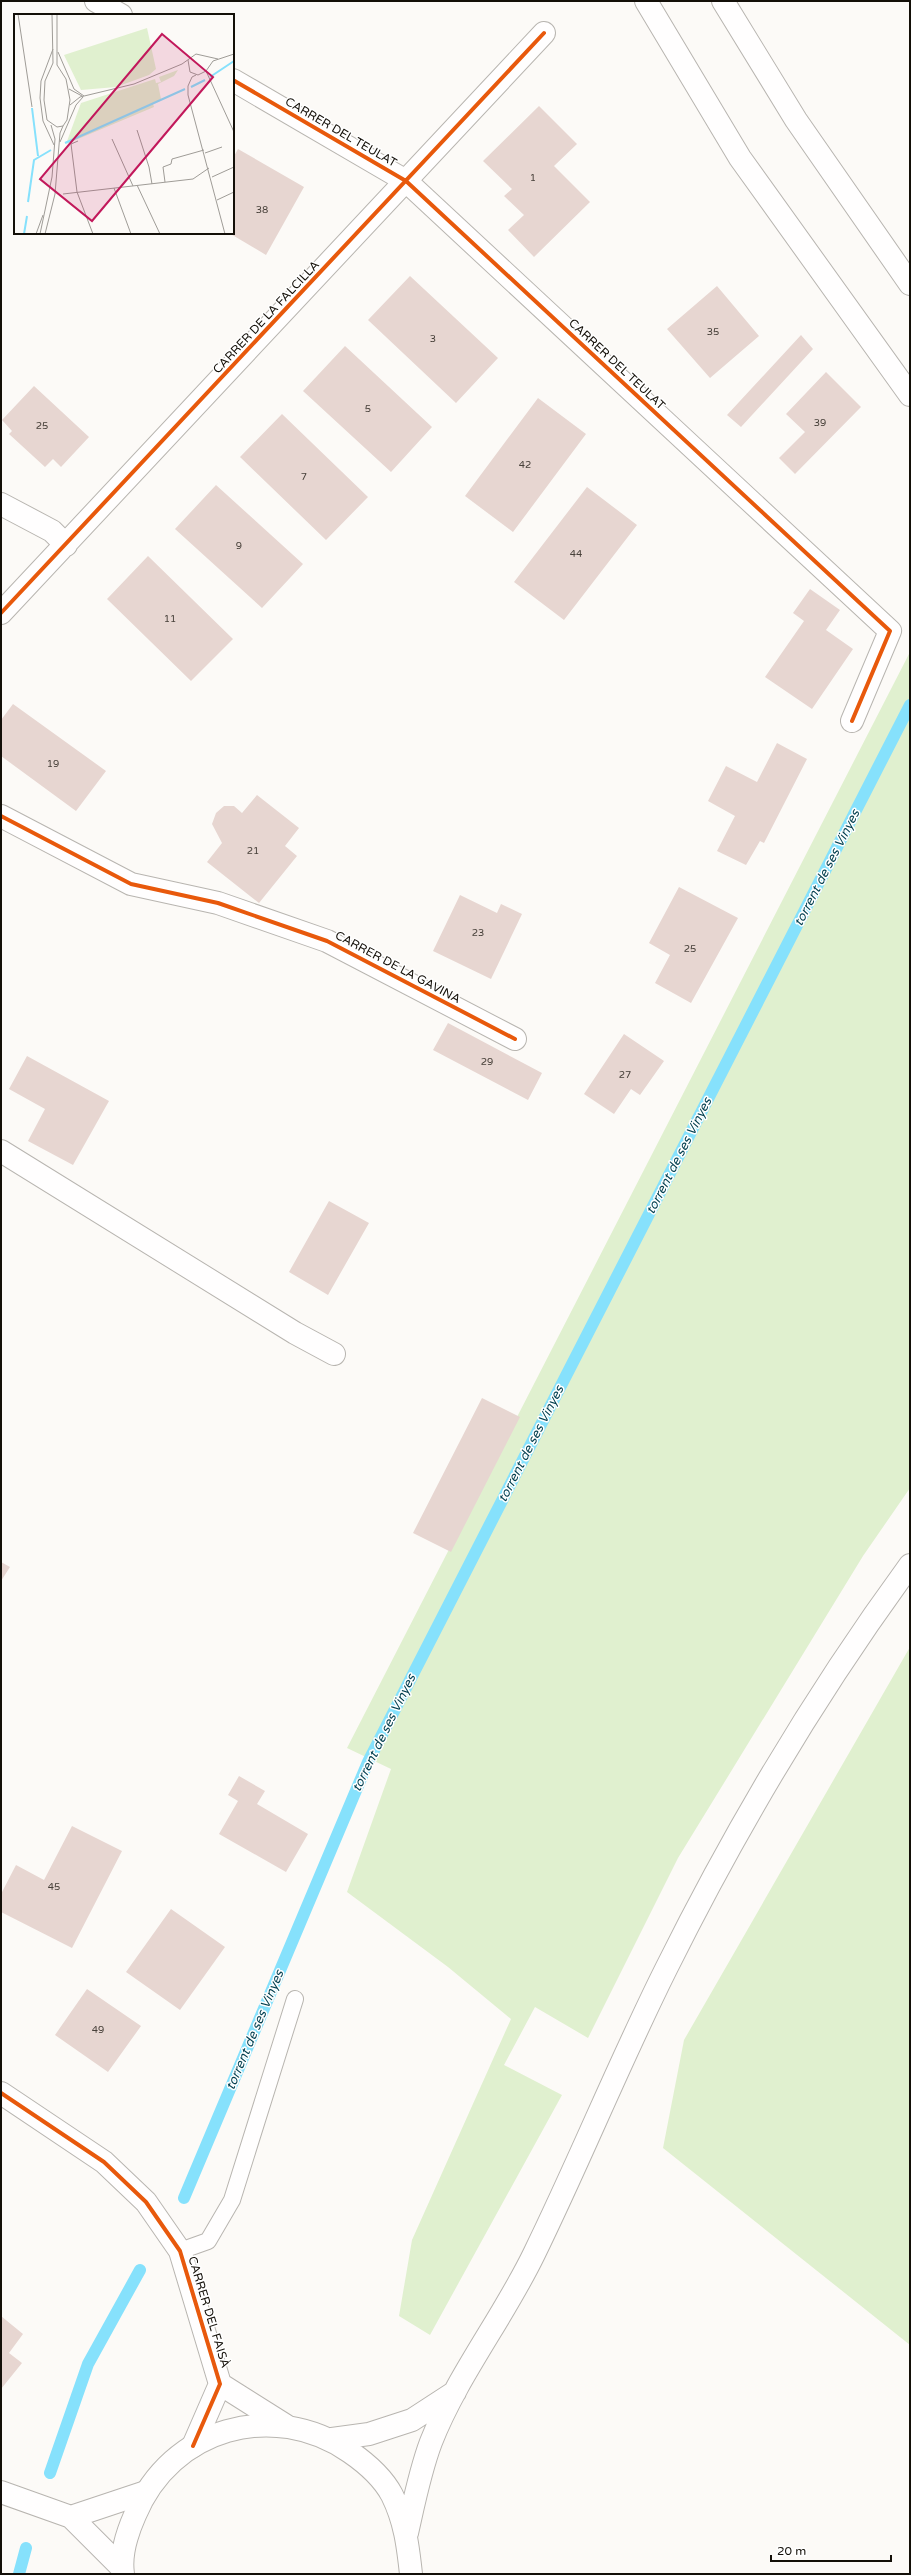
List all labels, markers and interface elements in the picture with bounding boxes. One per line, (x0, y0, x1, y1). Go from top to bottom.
inset map (14, 14, 234, 234)
street label: CARRER DEL TEULAT (283, 94, 400, 170)
house number: 1 (530, 172, 536, 184)
house number: 38 (256, 204, 268, 216)
street label: CARRER DE LA FALCILLA (210, 258, 322, 376)
street label: CARRER DEL TEULAT (566, 316, 669, 413)
house number: 35 (707, 326, 719, 338)
house number: 3 (430, 333, 436, 345)
house number: 5 (365, 403, 371, 415)
house number: 39 (814, 417, 826, 429)
house number: 25 (36, 420, 48, 432)
house number: 42 (519, 459, 531, 471)
house number: 7 (301, 471, 307, 483)
house number: 9 (236, 540, 242, 552)
house number: 44 (570, 548, 582, 560)
house number: 11 (164, 613, 176, 625)
house number: 19 (47, 758, 59, 770)
water label: torrent de ses Vinyes (791, 806, 864, 929)
house number: 21 (247, 845, 259, 857)
house number: 23 (472, 927, 484, 939)
street label: CARRER DE LA GAVINA (333, 928, 463, 1006)
house number: 25 (684, 943, 696, 955)
house number: 29 (481, 1056, 493, 1068)
house number: 27 (619, 1069, 631, 1081)
water label: torrent de ses Vinyes (643, 1094, 716, 1217)
water label: torrent de ses Vinyes (495, 1382, 568, 1505)
water label: torrent de ses Vinyes (349, 1671, 420, 1794)
house number: 45 (48, 1881, 60, 1893)
water label: torrent de ses Vinyes (223, 1967, 288, 2092)
house number: 49 (92, 2024, 104, 2036)
street label: CARRER DEL FAISÀ (185, 2255, 233, 2369)
scale bar (771, 2537, 891, 2563)
text: 20 m (777, 2544, 806, 2558)

